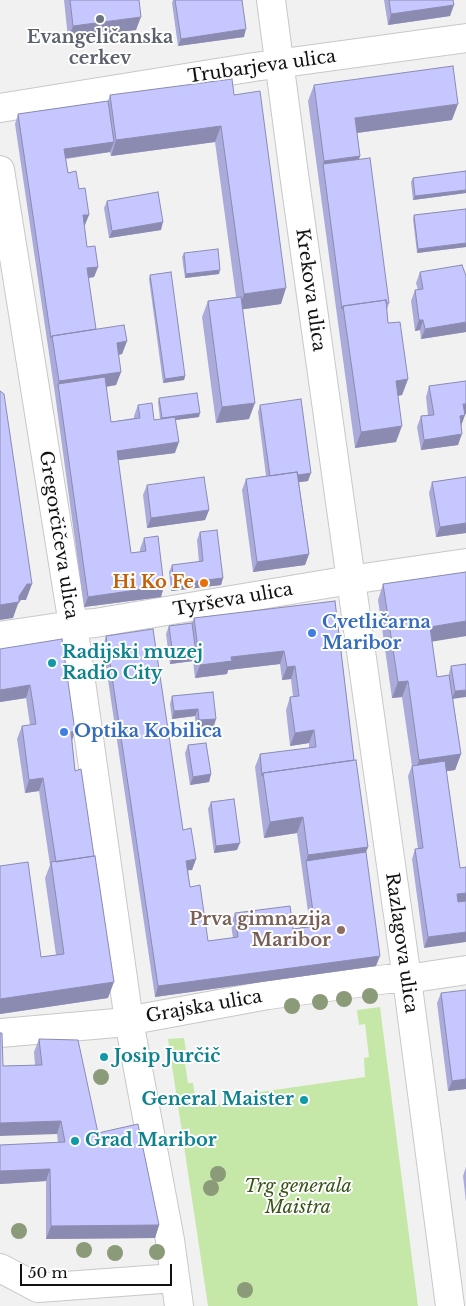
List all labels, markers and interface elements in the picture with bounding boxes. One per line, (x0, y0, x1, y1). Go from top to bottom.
marker: Evangeličanska cerkev (94, 13, 106, 25)
place label: Evangeličanska cerkev (27, 27, 173, 70)
street label: Trubarjeva ulica (187, 46, 337, 88)
street label: Krekova ulica (291, 227, 329, 353)
street label: Gregorčičeva ulica (34, 449, 82, 621)
place label: Hi Ko Fe (112, 572, 194, 594)
marker: Hi Ko Fe (198, 577, 210, 589)
street label: Tyrševa ulica (171, 579, 295, 621)
place label: Cvetličarna Maribor (322, 612, 431, 654)
marker: Cvetličarna Maribor (306, 627, 318, 639)
place label: Radijski muzej Radio City (62, 642, 203, 684)
marker: Radijski muzej Radio City (46, 657, 58, 669)
place label: Optika Kobilica (74, 721, 222, 743)
marker: Optika Kobilica (58, 726, 70, 738)
street label: Razlagova ulica (380, 871, 422, 1015)
place label: Prva gimnazija Maribor (189, 909, 331, 952)
marker: Prva gimnazija Maribor (335, 924, 347, 936)
street label: Grajska ulica (144, 986, 264, 1028)
place label: Josip Jurčič (114, 1046, 221, 1068)
marker: Josip Jurčič (98, 1051, 110, 1063)
place label: General Maister (141, 1089, 294, 1111)
marker: General Maister (298, 1094, 310, 1106)
place label: Grad Maribor (85, 1130, 217, 1152)
marker: Grad Maribor (69, 1135, 81, 1147)
park label: Trg generala Maistra (244, 1176, 352, 1218)
scale bar (22, 1254, 175, 1286)
text: 50 m (28, 1263, 68, 1282)

